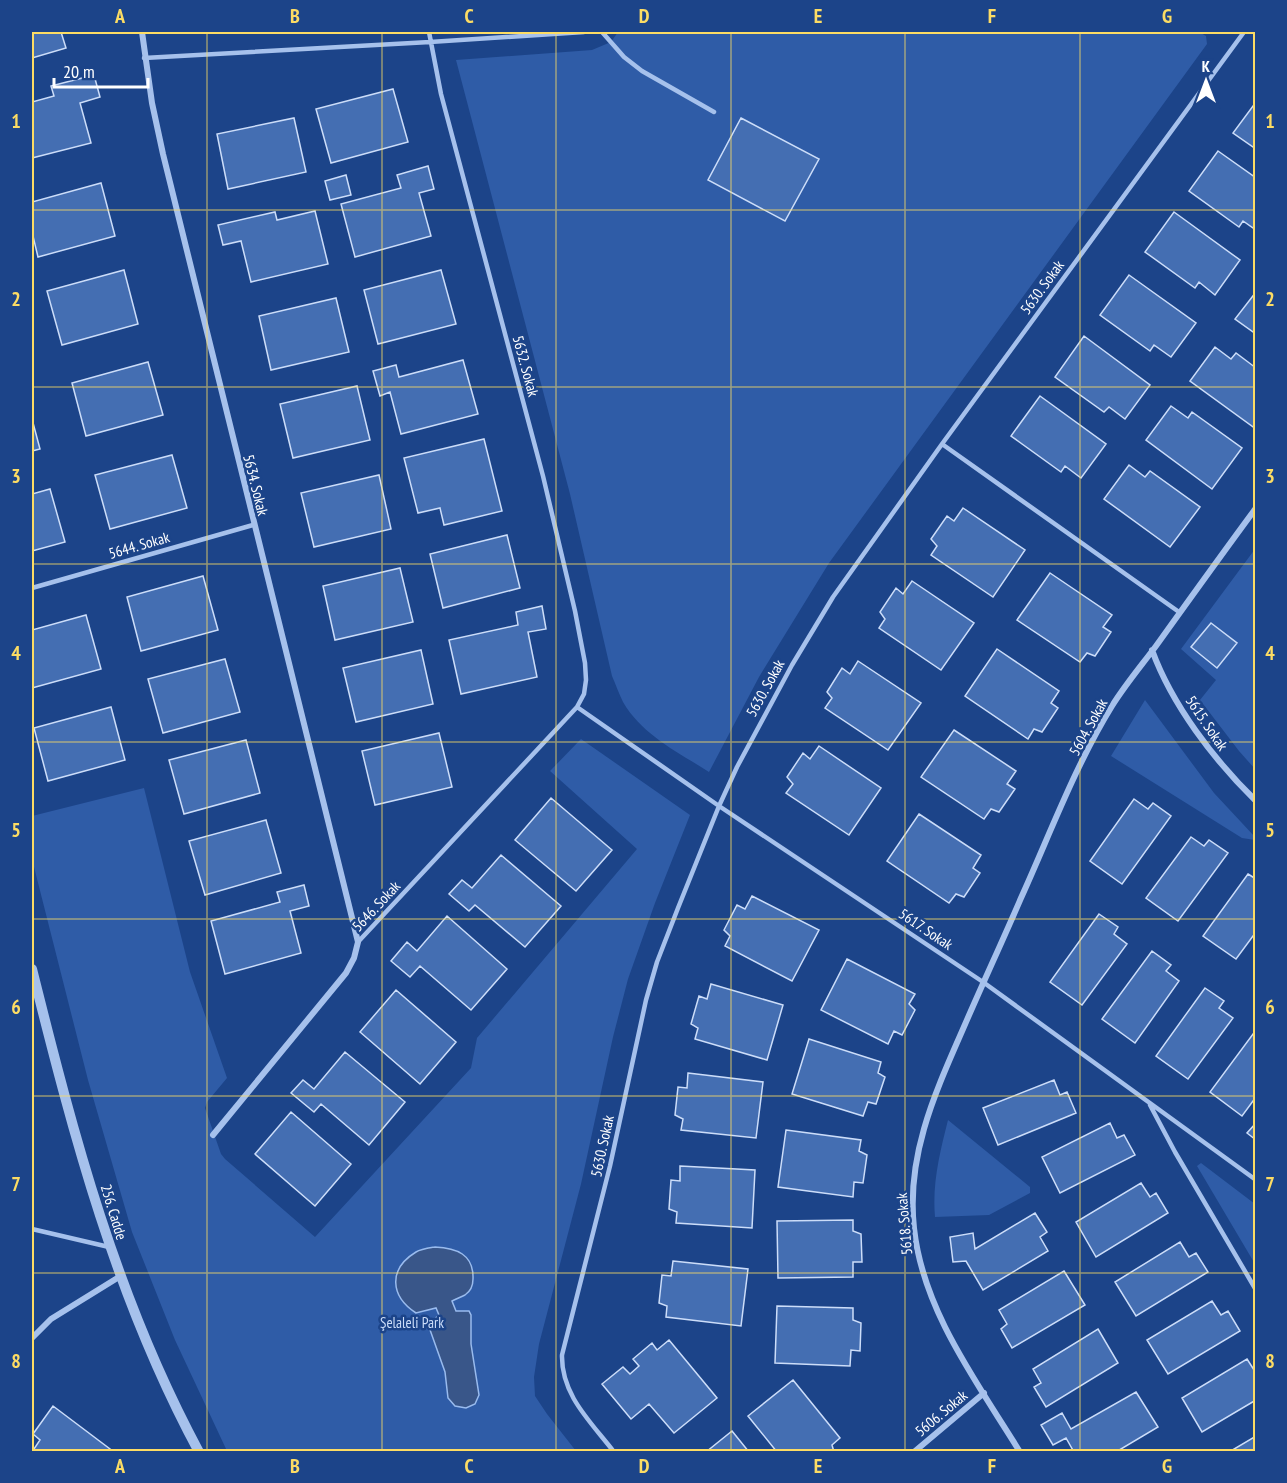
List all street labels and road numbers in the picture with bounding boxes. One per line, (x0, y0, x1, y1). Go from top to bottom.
street label: 5630. Sokak (1016, 256, 1068, 318)
street label: 5632. Sokak (509, 333, 543, 399)
street label: 5634. Sokak (239, 452, 273, 518)
street label: 5644. Sokak (106, 527, 172, 563)
street label: 5630. Sokak (742, 656, 789, 720)
street label: 5615. Sokak (1182, 692, 1232, 754)
street label: 5604. Sokak (1065, 695, 1112, 759)
street label: 5646. Sokak (348, 877, 404, 935)
street label: 5617. Sokak (895, 904, 957, 954)
street label: 5630. Sokak (586, 1113, 618, 1178)
street label: 256. Cadde (97, 1182, 131, 1242)
street label: 5618. Sokak (892, 1192, 916, 1256)
street label: 5606. Sokak (911, 1386, 971, 1440)

